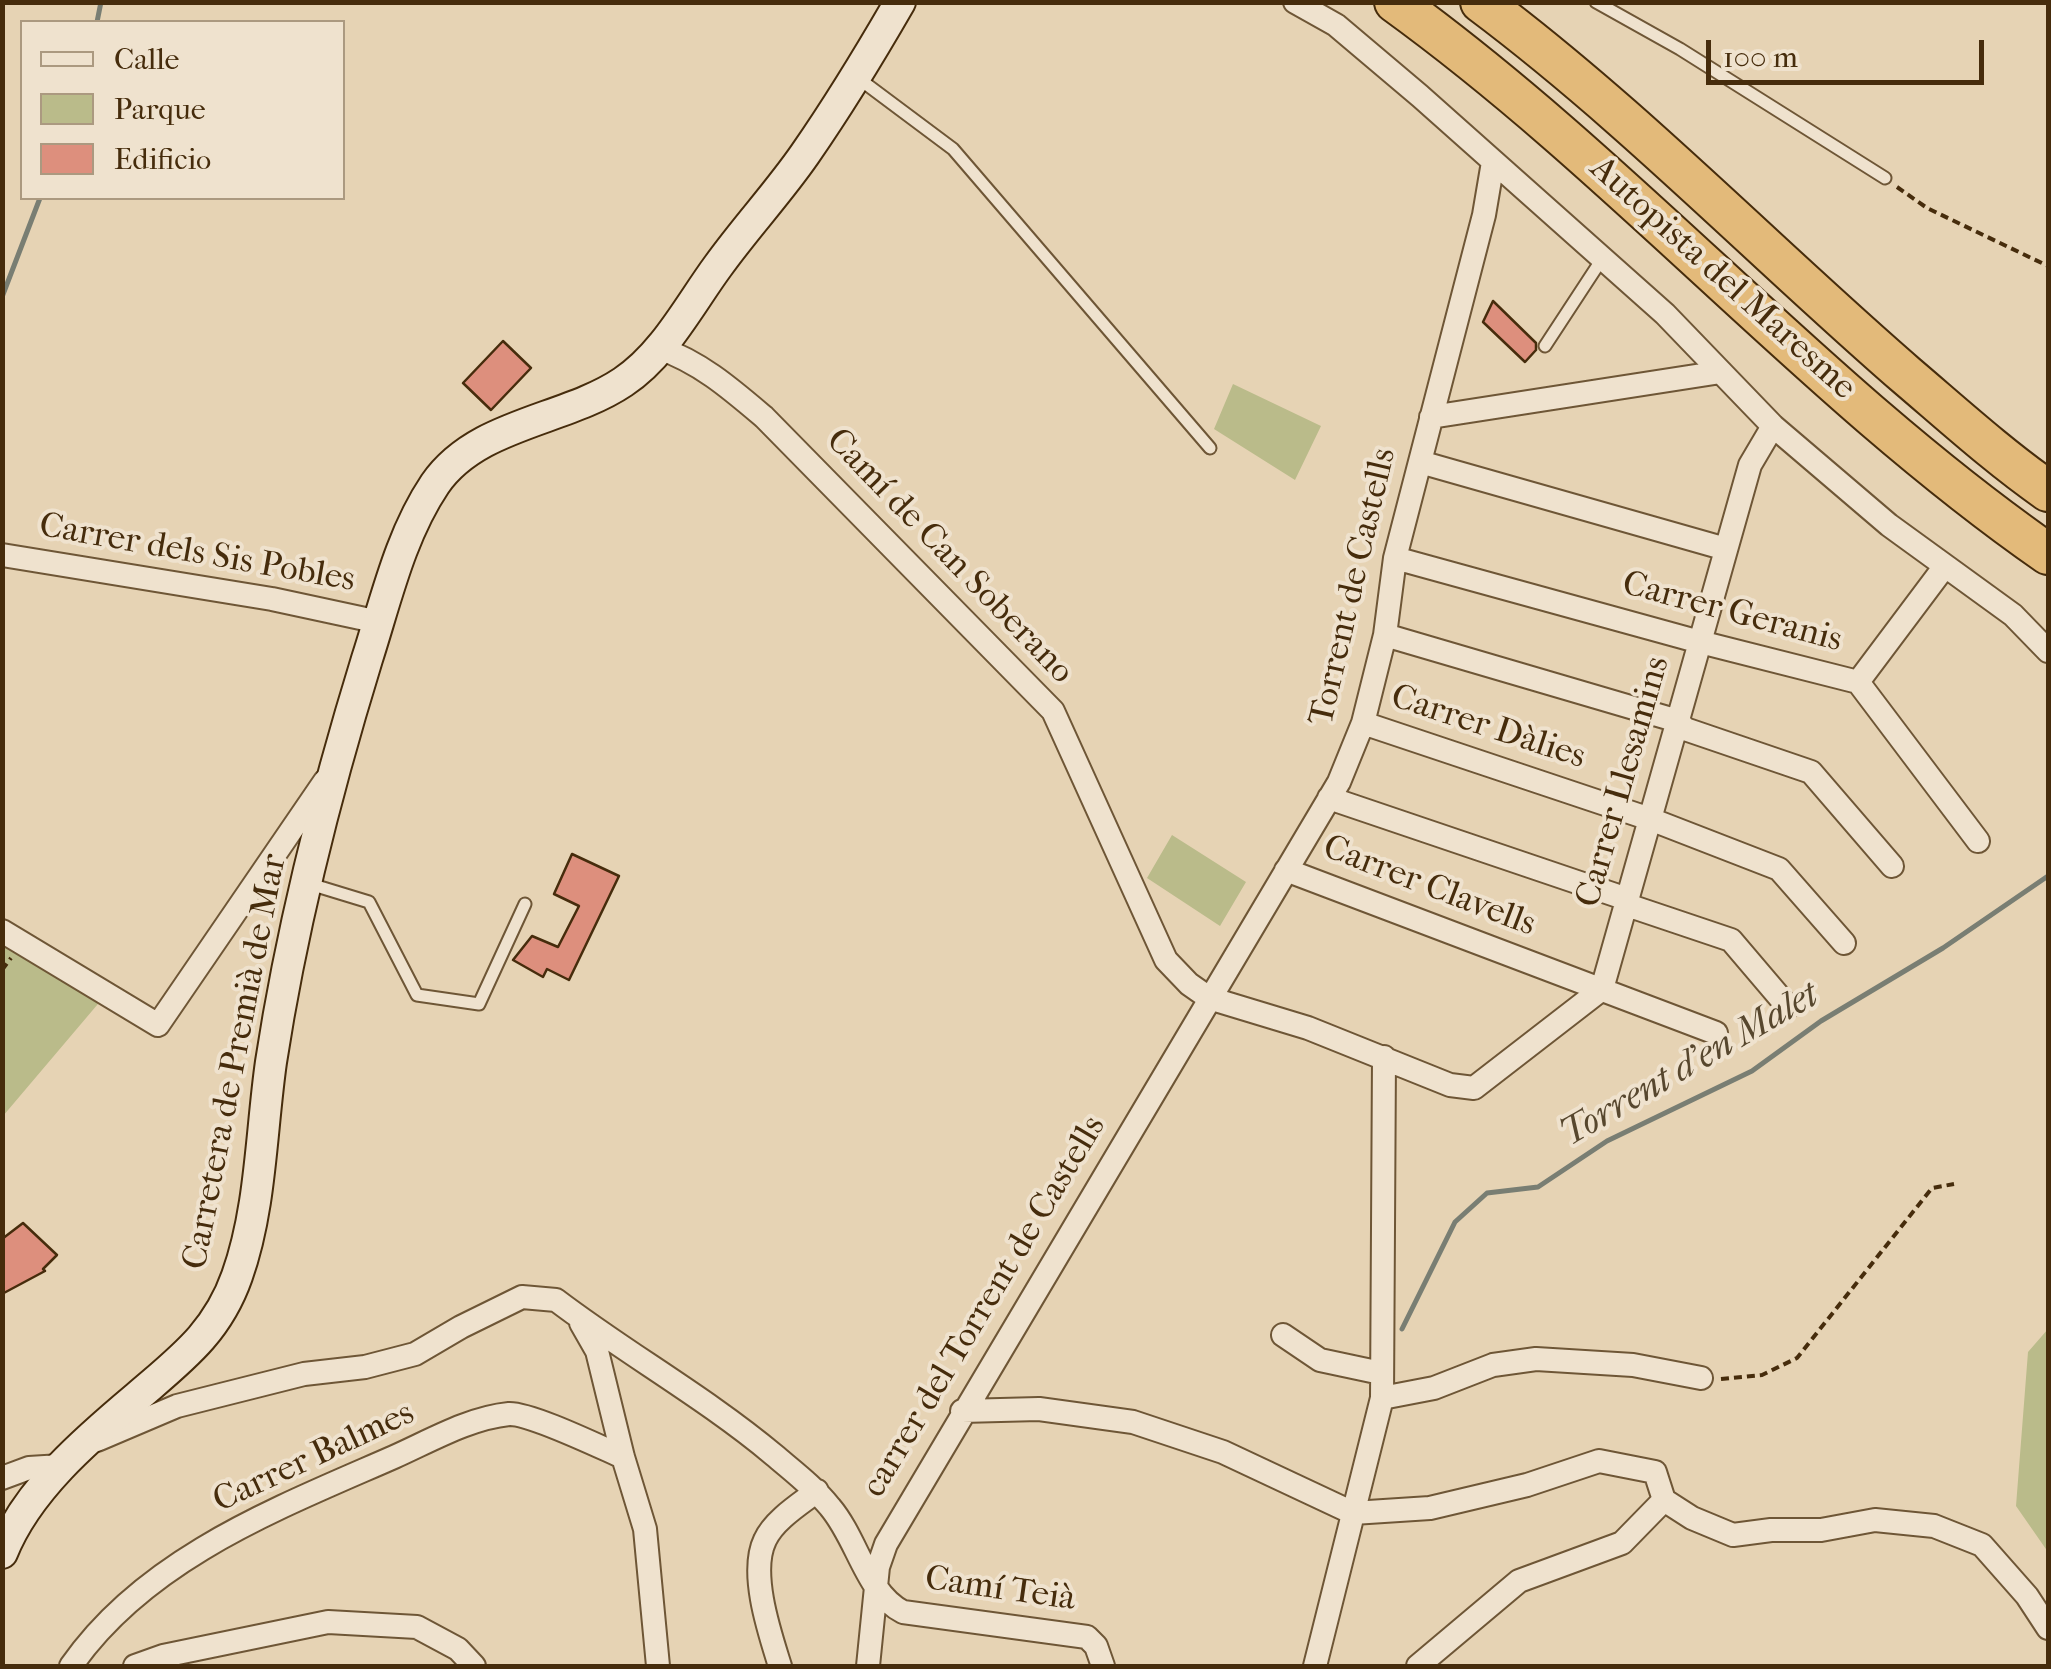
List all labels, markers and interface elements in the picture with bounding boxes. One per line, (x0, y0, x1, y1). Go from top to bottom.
legend (20, 20, 345, 200)
scale bar (1711, 20, 1988, 82)
text: 100 m (1723, 40, 1798, 75)
text: Calle (114, 42, 179, 77)
text: Parque (114, 92, 206, 127)
text: Edificio (114, 142, 211, 177)
street label: Autopista del Maresme (1580, 149, 1864, 409)
street label: Camí de Can Soberano (816, 421, 1082, 693)
street label: Torrent de Castells (1302, 444, 1406, 730)
street label: Carrer dels Sis Pobles (36, 506, 358, 602)
street label: Carrer Geranis (1618, 564, 1846, 662)
street label: Carrer Llesamins (1568, 652, 1680, 912)
street label: Carrer Dàlies (1385, 677, 1591, 779)
street label: Carrer Clavells (1317, 827, 1541, 947)
street label: Carretera de Premià de Mar (175, 851, 297, 1273)
water label: Torrent d'en Malet (1553, 974, 1827, 1158)
street label: carrer del Torrent de Castells (854, 1109, 1116, 1505)
street label: Carrer Balmes (207, 1393, 421, 1523)
street label: Camí Teià (922, 1559, 1078, 1621)

